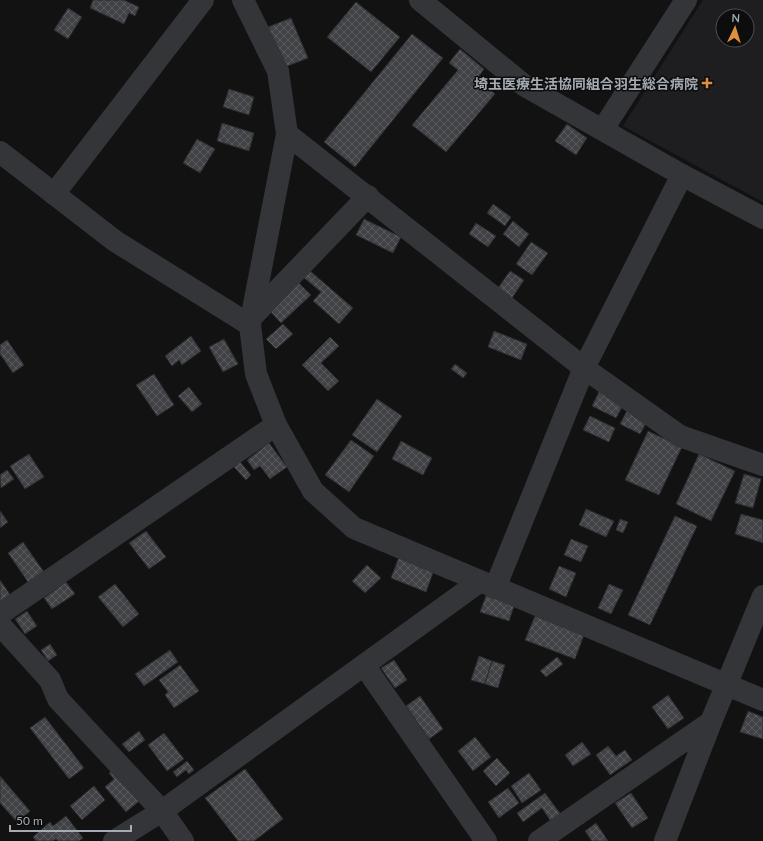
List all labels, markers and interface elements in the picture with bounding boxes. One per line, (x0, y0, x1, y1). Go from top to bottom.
north arrow (715, 8, 755, 48)
text: N (731, 11, 740, 24)
place label: 埼玉医療生活協同組合羽生総合病院 (474, 75, 698, 92)
marker: 埼玉医療生活協同組合羽生総合病院 (701, 77, 713, 89)
scale bar (10, 807, 131, 833)
text: 50 m (16, 813, 43, 828)

